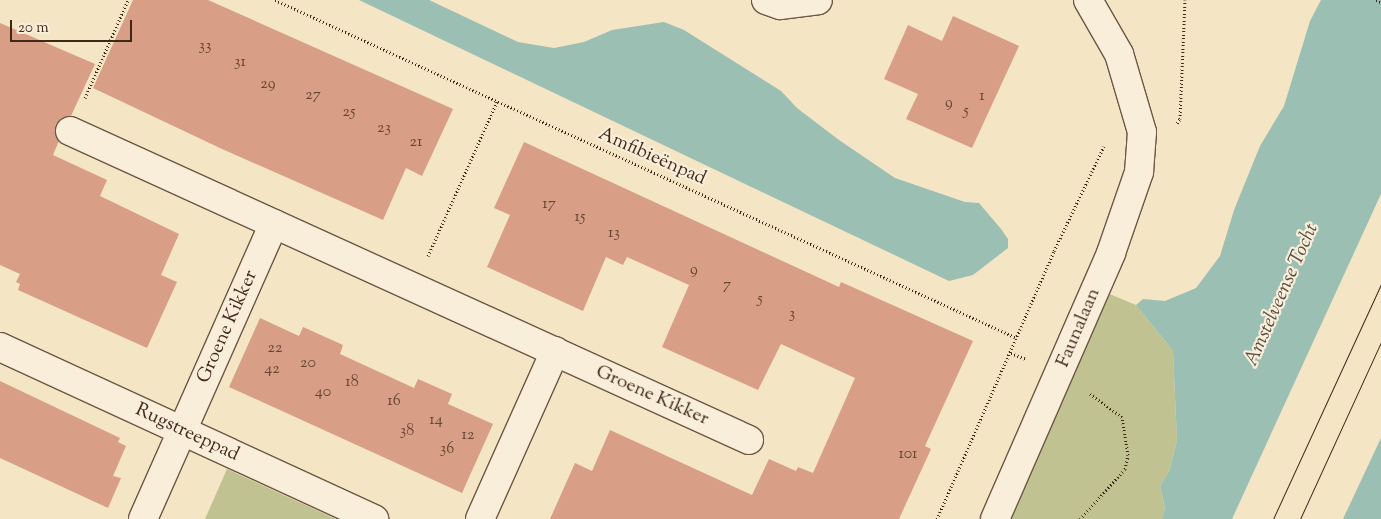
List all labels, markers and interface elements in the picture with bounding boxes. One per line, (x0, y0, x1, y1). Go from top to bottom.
scale bar (12, 10, 135, 42)
text: 20 m (18, 18, 49, 39)
house number: 33 (199, 37, 211, 57)
house number: 31 (234, 53, 246, 73)
house number: 29 (260, 75, 276, 95)
house number: 27 (305, 86, 321, 106)
house number: 1 (979, 87, 985, 107)
house number: 9 (945, 94, 953, 114)
house number: 5 (963, 102, 969, 122)
house number: 25 (343, 103, 355, 123)
house number: 23 (377, 119, 391, 139)
street label: Amfibieënpad (595, 123, 709, 191)
house number: 21 (410, 133, 422, 153)
house number: 17 (542, 195, 556, 215)
house number: 15 (575, 208, 585, 228)
water label: Amstelveense Tocht (1240, 220, 1324, 370)
house number: 13 (608, 224, 620, 244)
house number: 9 (690, 261, 698, 281)
street label: Groene Kikker (193, 267, 263, 387)
house number: 7 (723, 276, 731, 296)
street label: Faunalaan (1052, 285, 1106, 371)
house number: 5 (757, 290, 763, 310)
house number: 3 (789, 305, 795, 325)
house number: 22 (268, 339, 282, 359)
house number: 20 (300, 354, 316, 374)
house number: 42 (264, 360, 280, 380)
street label: Groene Kikker (592, 361, 712, 431)
house number: 18 (345, 373, 359, 393)
house number: 40 (315, 383, 331, 403)
house number: 16 (387, 392, 401, 412)
street label: Rugstreeppad (131, 399, 243, 467)
house number: 14 (429, 411, 443, 431)
house number: 38 (400, 422, 414, 442)
house number: 12 (462, 426, 474, 446)
house number: 36 (440, 440, 454, 460)
house number: 101 (898, 445, 918, 465)

